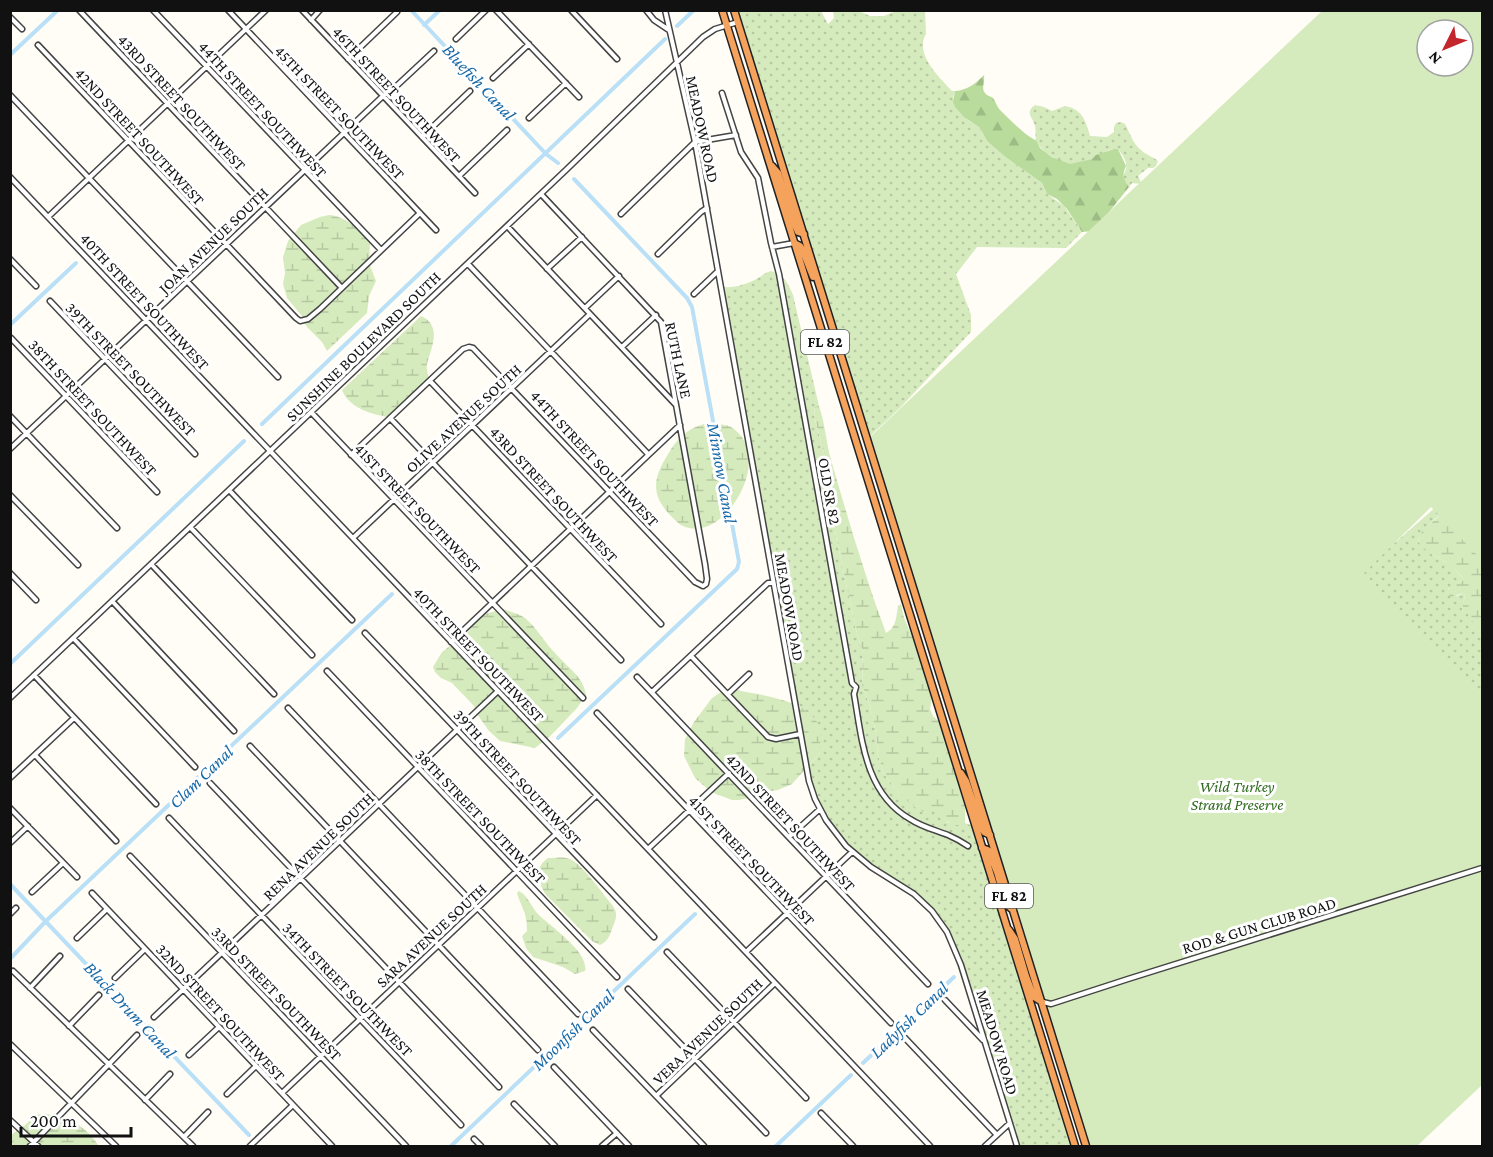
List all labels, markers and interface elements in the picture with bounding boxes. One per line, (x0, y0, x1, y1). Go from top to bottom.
north arrow (1415, 18, 1475, 78)
street label: 46TH STREET SOUTHWEST (329, 23, 464, 166)
street label: 43RD STREET SOUTHWEST (114, 31, 249, 174)
street label: 44TH STREET SOUTHWEST (195, 38, 330, 181)
water label: Bluefish Canal (438, 40, 520, 125)
street label: 45TH STREET SOUTHWEST (271, 42, 408, 183)
text: N (1424, 48, 1444, 68)
street label: 42ND STREET SOUTHWEST (72, 64, 208, 209)
street label: MEADOW ROAD (683, 74, 722, 184)
street label: JOAN AVENUE SOUTH (154, 184, 272, 299)
street label: 40TH STREET SOUTHWEST (77, 230, 213, 373)
street label: SUNSHINE BOULEVARD SOUTH (283, 268, 444, 425)
street label: 39TH STREET SOUTHWEST (62, 299, 199, 440)
street label: RUTH LANE (662, 320, 695, 400)
road number: FL 82 (801, 330, 849, 354)
street label: 38TH STREET SOUTHWEST (25, 336, 160, 479)
street label: OLIVE AVENUE SOUTH (402, 361, 524, 476)
street label: 44TH STREET SOUTHWEST (527, 387, 662, 530)
water label: Minnow Canal (703, 420, 741, 525)
street label: 43RD STREET SOUTHWEST (486, 423, 621, 566)
street label: 41ST STREET SOUTHWEST (351, 440, 484, 577)
street label: OLD SR 82 (815, 456, 844, 526)
street label: MEADOW ROAD (772, 552, 807, 662)
street label: 40TH STREET SOUTHWEST (410, 583, 548, 725)
street label: 39TH STREET SOUTHWEST (450, 706, 585, 849)
water label: Clam Canal (165, 741, 238, 812)
street label: 38TH STREET SOUTHWEST (412, 746, 549, 887)
street label: 42ND STREET SOUTHWEST (723, 750, 859, 895)
park label: Wild Turkey Strand Preserve (1191, 778, 1283, 813)
street label: RENA AVENUE SOUTH (260, 789, 377, 904)
street label: 41ST STREET SOUTHWEST (685, 792, 818, 929)
street label: SARA AVENUE SOUTH (373, 880, 490, 991)
road number: FL 82 (985, 884, 1033, 908)
street label: ROD & GUN CLUB ROAD (1180, 894, 1338, 957)
street label: 34TH STREET SOUTHWEST (279, 919, 416, 1060)
street label: 33RD STREET SOUTHWEST (208, 923, 345, 1064)
street label: 32ND STREET SOUTHWEST (153, 940, 289, 1084)
water label: Black Drum Canal (80, 957, 180, 1063)
street label: VERA AVENUE SOUTH (649, 975, 766, 1088)
water label: Ladyfish Canal (866, 977, 953, 1062)
water label: Moonfish Canal (527, 985, 619, 1075)
street label: MEADOW ROAD (973, 988, 1022, 1097)
scale bar (21, 1100, 130, 1138)
text: 200 m (30, 1111, 77, 1131)

